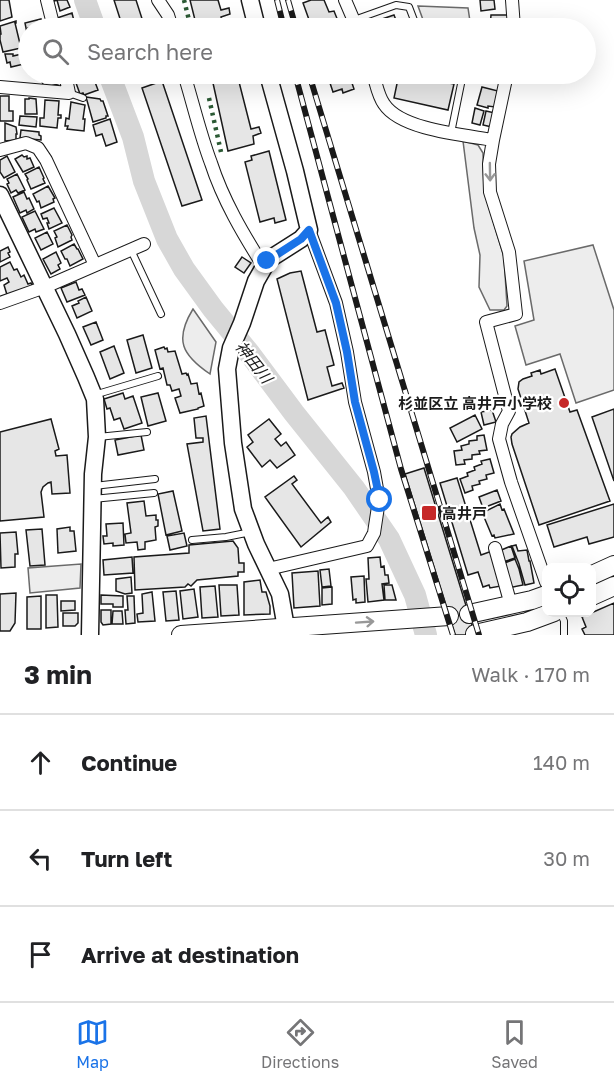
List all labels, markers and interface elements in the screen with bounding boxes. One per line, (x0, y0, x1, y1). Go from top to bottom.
search box (18, 18, 596, 84)
icon: search (39, 35, 72, 68)
text: Search here (87, 38, 213, 65)
one-way arrow (484, 162, 496, 182)
route end (253, 247, 279, 273)
water label: 神田川 (231, 337, 278, 389)
place label: 杉並区立 高井戸小学校 (398, 394, 552, 412)
marker: 杉並区立 高井戸小学校 (557, 396, 571, 410)
route start (366, 486, 392, 512)
marker: 高井戸 (420, 504, 438, 522)
place label: 高井戸 (442, 504, 487, 522)
map controls (542, 563, 596, 617)
button: locate (542, 563, 596, 617)
one-way arrow (355, 617, 375, 628)
text: 3 min (24, 659, 92, 690)
text: Walk · 170 m (471, 662, 590, 686)
icon: ahead (24, 746, 57, 779)
text: Continue (81, 749, 177, 776)
text: 140 m (533, 750, 590, 774)
icon: left (24, 842, 57, 875)
text: Turn left (81, 845, 172, 872)
text: 30 m (543, 846, 590, 870)
icon: arrive (24, 938, 57, 971)
text: Arrive at destination (81, 941, 299, 968)
tab: Map (76, 1016, 109, 1072)
tab: Directions (261, 1016, 339, 1072)
tab: Saved (491, 1016, 538, 1072)

